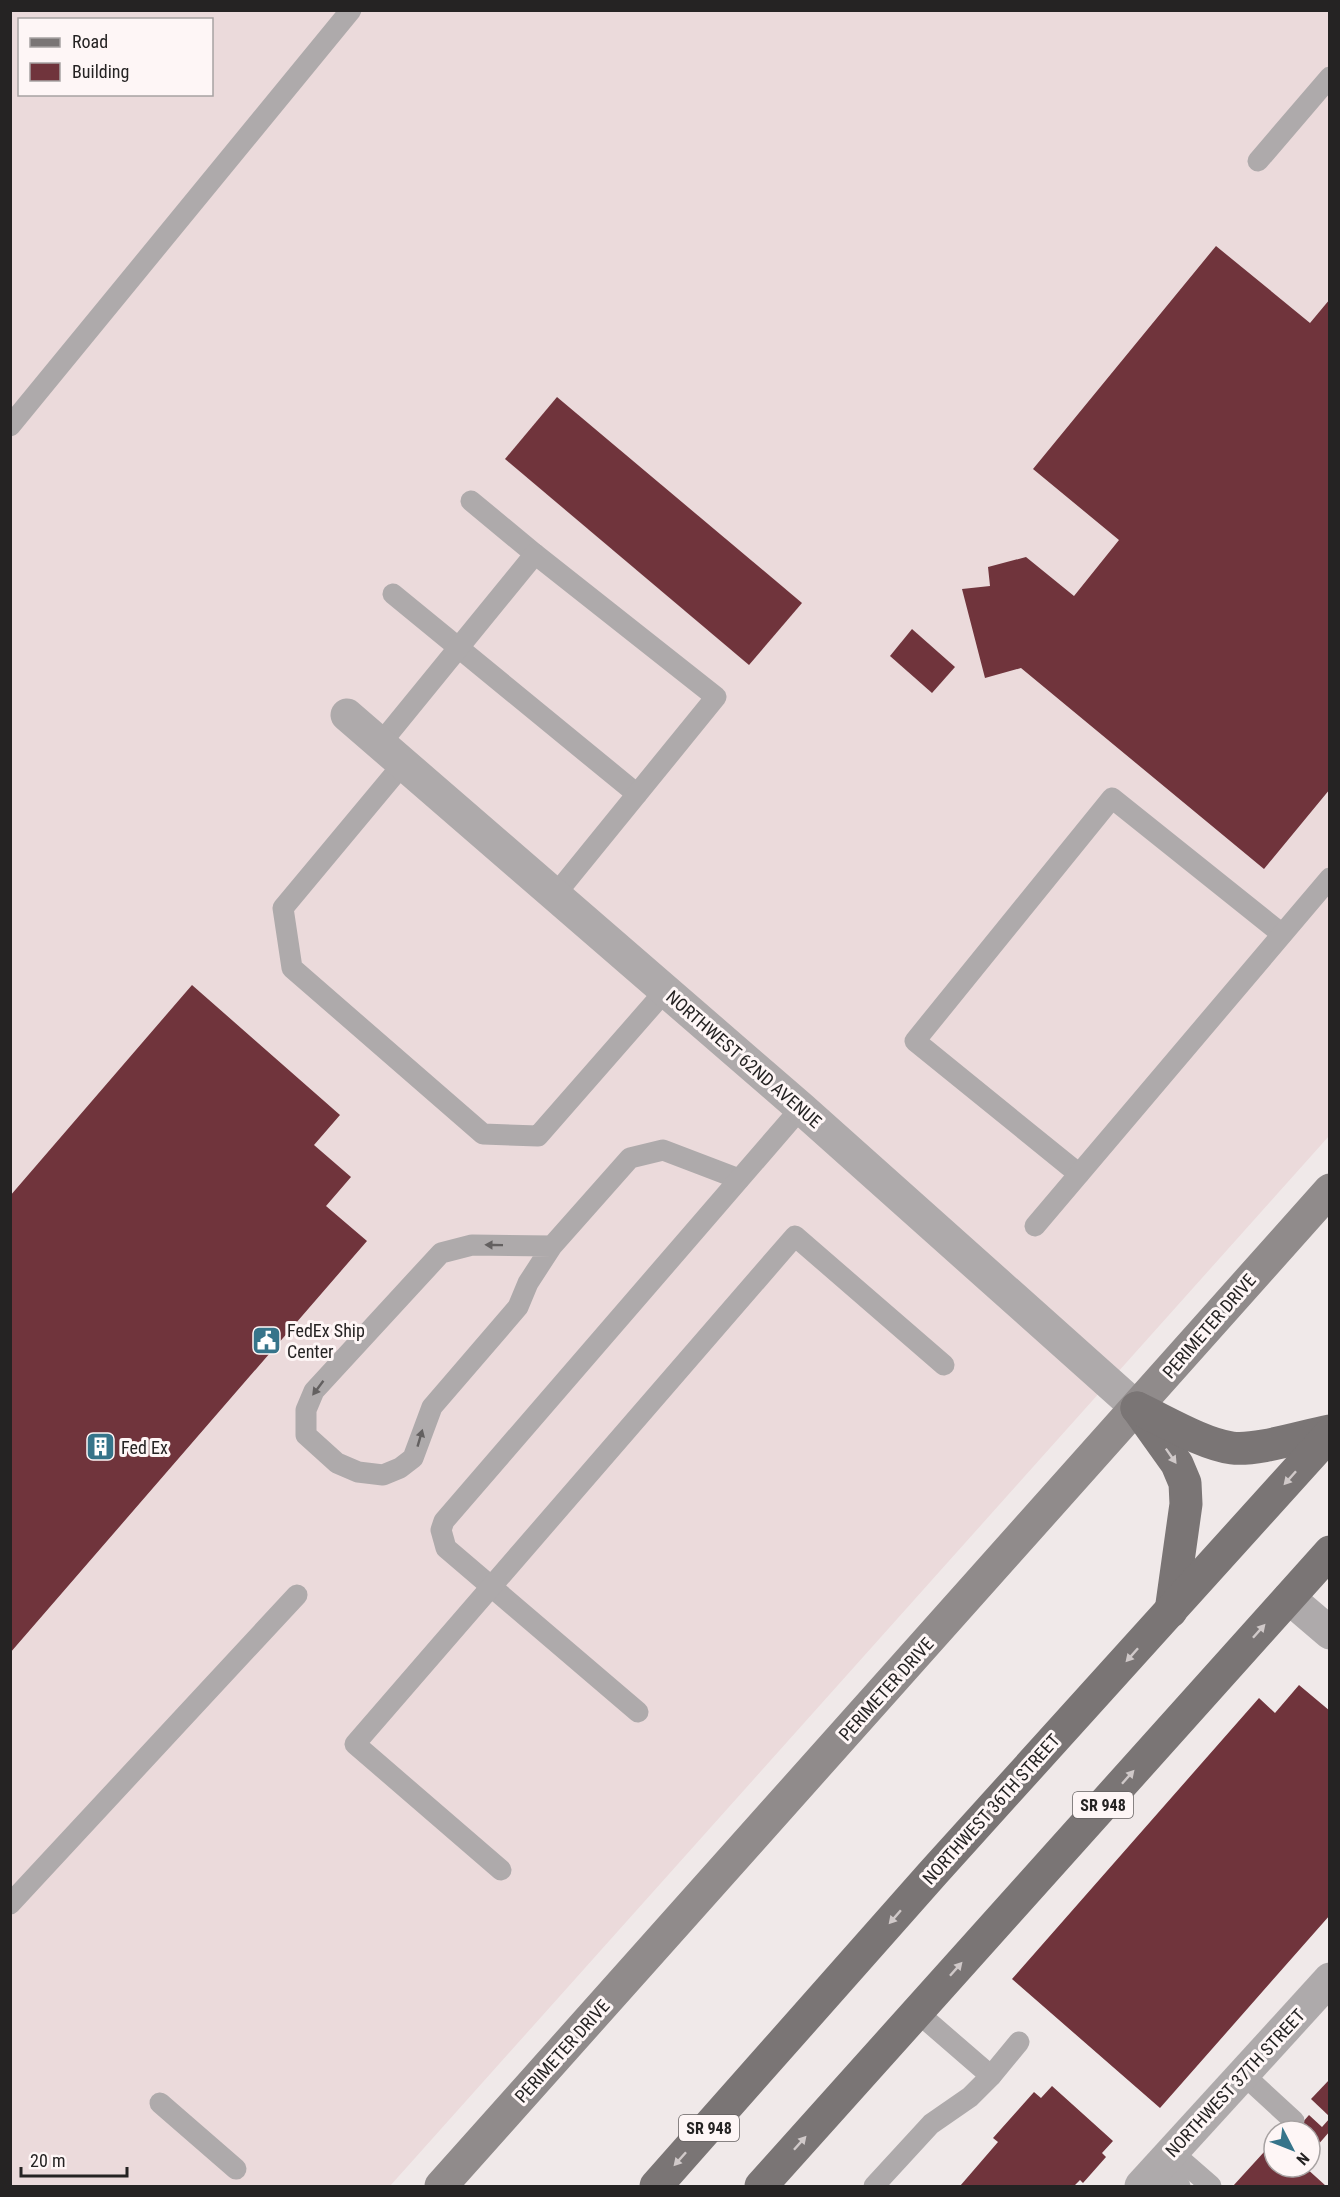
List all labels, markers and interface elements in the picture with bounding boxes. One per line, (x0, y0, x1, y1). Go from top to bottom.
legend (18, 18, 213, 96)
text: Road (72, 31, 108, 52)
text: Building (72, 61, 129, 82)
street label: NORTHWEST 62ND AVENUE (662, 986, 826, 1132)
one-way arrow (484, 1241, 503, 1250)
street label: PERIMETER DRIVE (1158, 1270, 1260, 1382)
place label: FedEx Ship Center (287, 1320, 365, 1362)
public building icon: FedEx Ship Center (250, 1324, 282, 1356)
one-way arrow (312, 1380, 324, 1396)
one-way arrow (416, 1429, 425, 1447)
building icon: Fed Ex (84, 1431, 116, 1463)
place label: Fed Ex (121, 1437, 168, 1458)
one-way arrow (1165, 1447, 1177, 1463)
one-way arrow (1284, 1470, 1297, 1485)
one-way arrow (1252, 1624, 1266, 1639)
street label: PERIMETER DRIVE (834, 1633, 938, 1745)
one-way arrow (1125, 1647, 1139, 1662)
street label: NORTHWEST 36TH STREET (918, 1730, 1064, 1888)
one-way arrow (1121, 1769, 1135, 1784)
road number: SR 948 (1073, 1792, 1133, 1818)
one-way arrow (888, 1909, 902, 1924)
one-way arrow (949, 1962, 962, 1977)
street label: PERIMETER DRIVE (510, 1995, 614, 2107)
street label: NORTHWEST 37TH STREET (1161, 2004, 1309, 2162)
road number: SR 948 (679, 2115, 739, 2141)
north arrow (1262, 2119, 1322, 2179)
one-way arrow (793, 2136, 806, 2151)
scale bar (21, 2140, 128, 2178)
text: 20 m (30, 2150, 65, 2171)
one-way arrow (673, 2152, 687, 2167)

